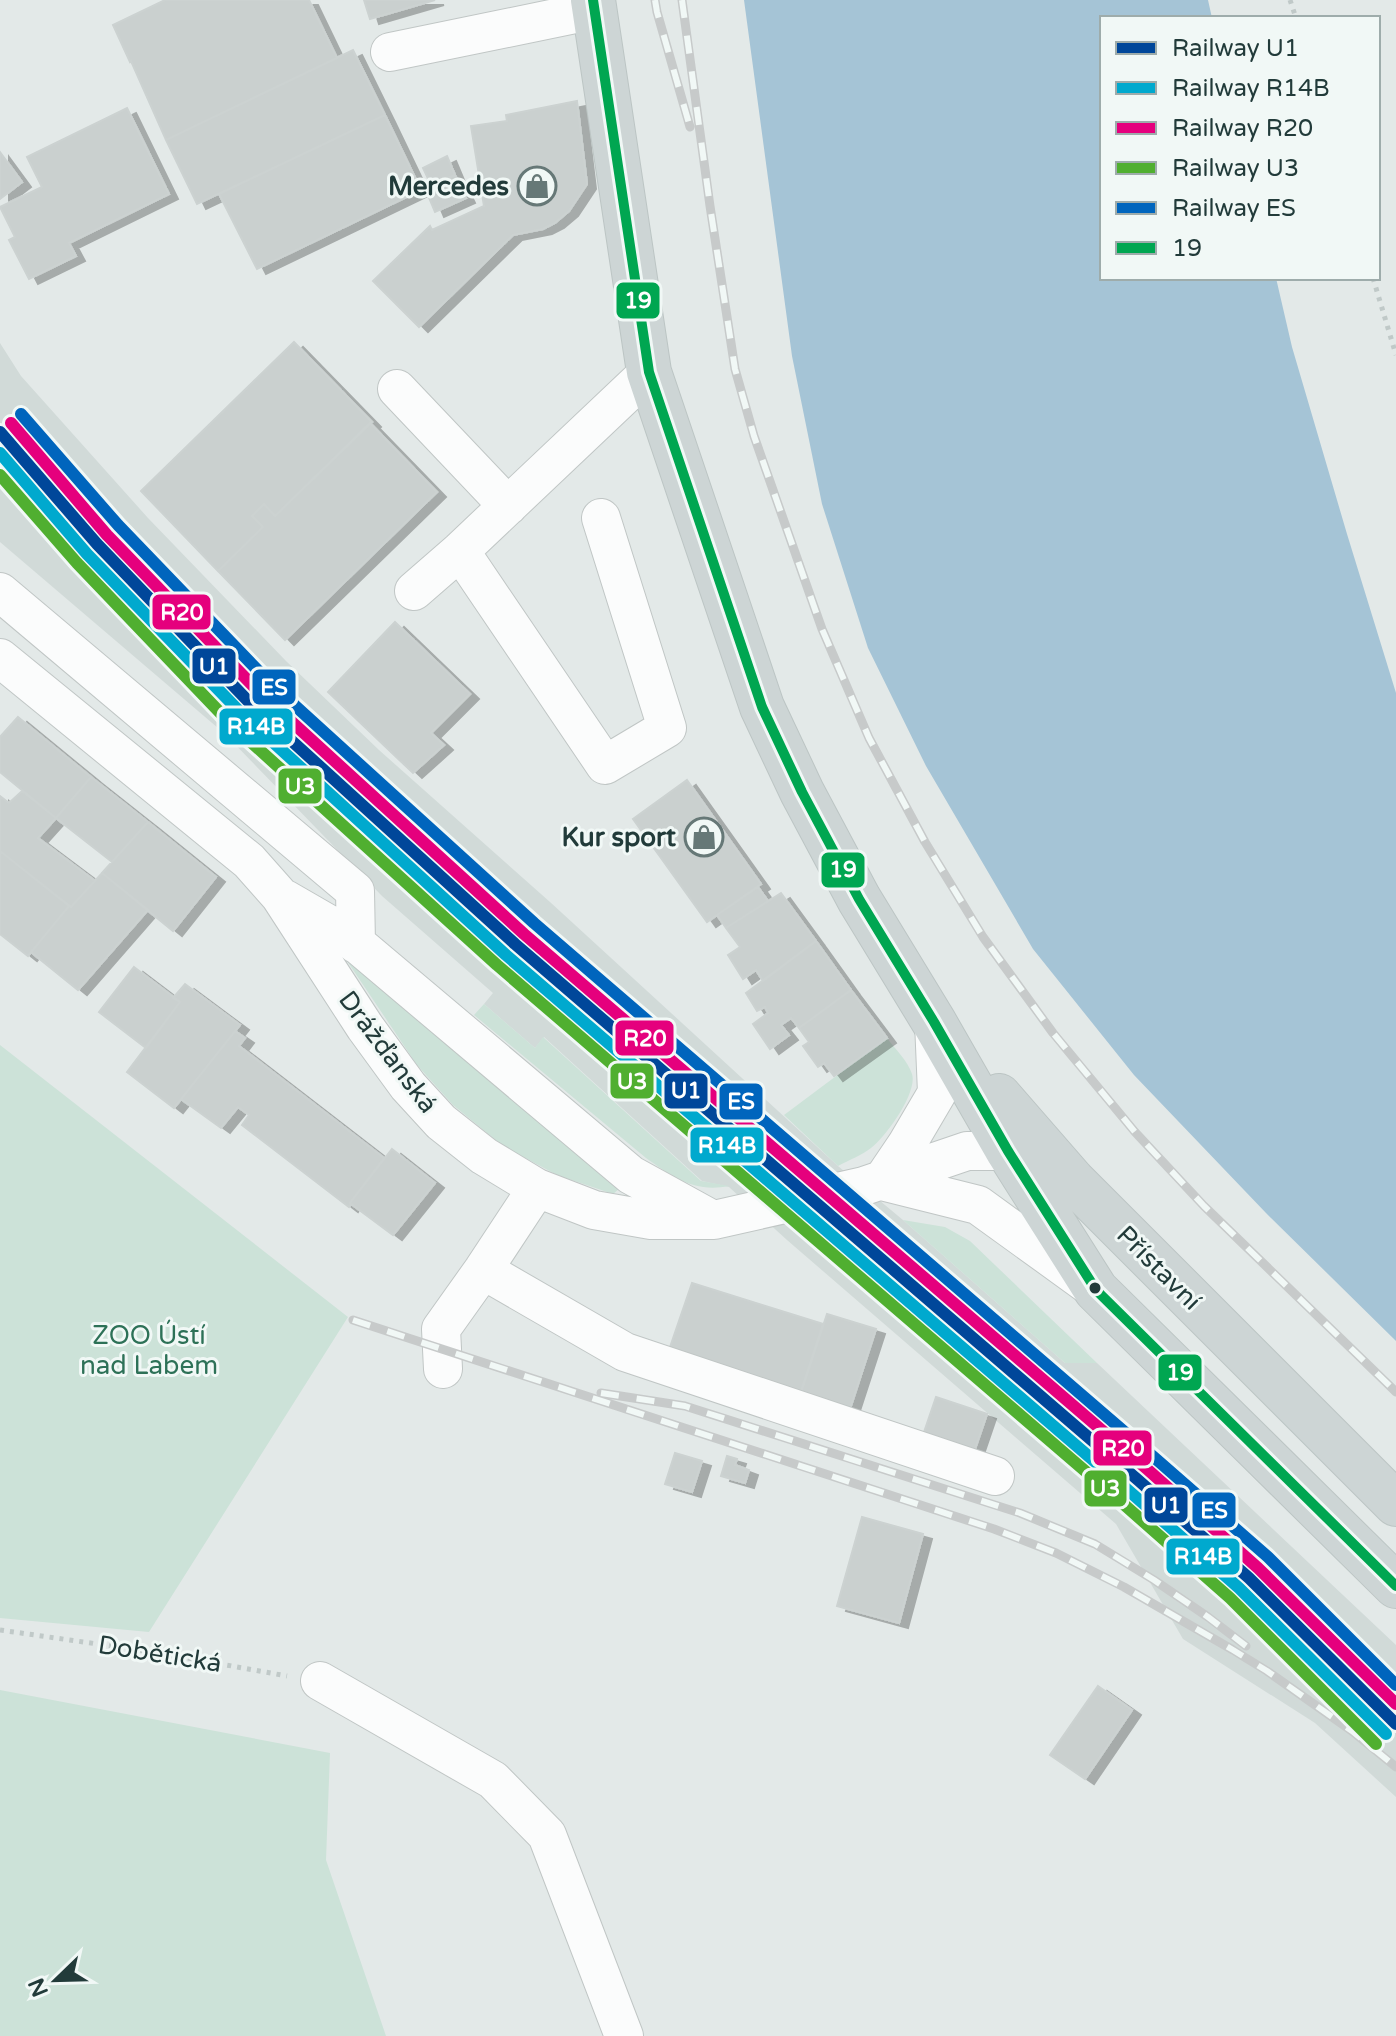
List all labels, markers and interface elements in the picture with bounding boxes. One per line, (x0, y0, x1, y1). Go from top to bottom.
legend (1100, 16, 1380, 280)
text: Railway U1 (1172, 34, 1299, 63)
text: Railway R14B (1172, 74, 1330, 103)
text: Railway R20 (1172, 114, 1313, 143)
text: Railway U3 (1172, 154, 1299, 183)
shop icon: Mercedes (516, 165, 558, 207)
place label: Mercedes (388, 171, 509, 202)
text: Railway ES (1172, 194, 1296, 223)
text: 19 (1172, 234, 1202, 263)
line badge: 19 (615, 281, 661, 320)
text: 19 (624, 288, 652, 314)
line badge: R20 (151, 593, 212, 631)
text: R20 (160, 600, 204, 626)
line badge: U1 (191, 647, 237, 685)
text: U1 (199, 654, 229, 680)
line badge: ES (251, 668, 297, 706)
text: ES (260, 675, 288, 701)
line badge: R14B (218, 707, 294, 746)
text: R14B (227, 714, 285, 740)
line badge: U3 (277, 767, 323, 805)
text: U3 (285, 774, 315, 800)
shop icon: Kur sport (683, 816, 725, 858)
place label: Kur sport (561, 822, 676, 853)
line badge: 19 (820, 851, 866, 889)
text: 19 (829, 857, 857, 883)
street label: Drážďanská (332, 985, 444, 1119)
line badge: R20 (614, 1019, 675, 1057)
text: R20 (623, 1026, 667, 1052)
line badge: U3 (609, 1062, 655, 1100)
text: U3 (617, 1069, 647, 1095)
line badge: U1 (663, 1072, 709, 1110)
text: U1 (671, 1078, 701, 1104)
line badge: ES (718, 1082, 764, 1121)
text: ES (727, 1089, 755, 1115)
line badge: R14B (689, 1126, 765, 1164)
text: R14B (698, 1133, 756, 1159)
street label: Přístavní (1110, 1219, 1208, 1317)
unlabelled marker (1087, 1280, 1103, 1296)
park label: ZOO Ústí nad Labem (80, 1319, 218, 1381)
line badge: 19 (1157, 1353, 1203, 1392)
text: 19 (1166, 1360, 1194, 1386)
line badge: R20 (1092, 1429, 1153, 1467)
text: R20 (1101, 1436, 1145, 1462)
line badge: U3 (1083, 1469, 1128, 1508)
text: U3 (1090, 1476, 1120, 1502)
line badge: U1 (1143, 1486, 1189, 1524)
line badge: ES (1191, 1491, 1237, 1529)
text: U1 (1151, 1493, 1181, 1519)
text: ES (1200, 1498, 1228, 1524)
line badge: R14B (1165, 1537, 1241, 1576)
text: R14B (1174, 1544, 1232, 1570)
street label: Dobětická (96, 1629, 224, 1679)
north arrow (16, 1940, 96, 2020)
text: N (23, 1974, 54, 2001)

